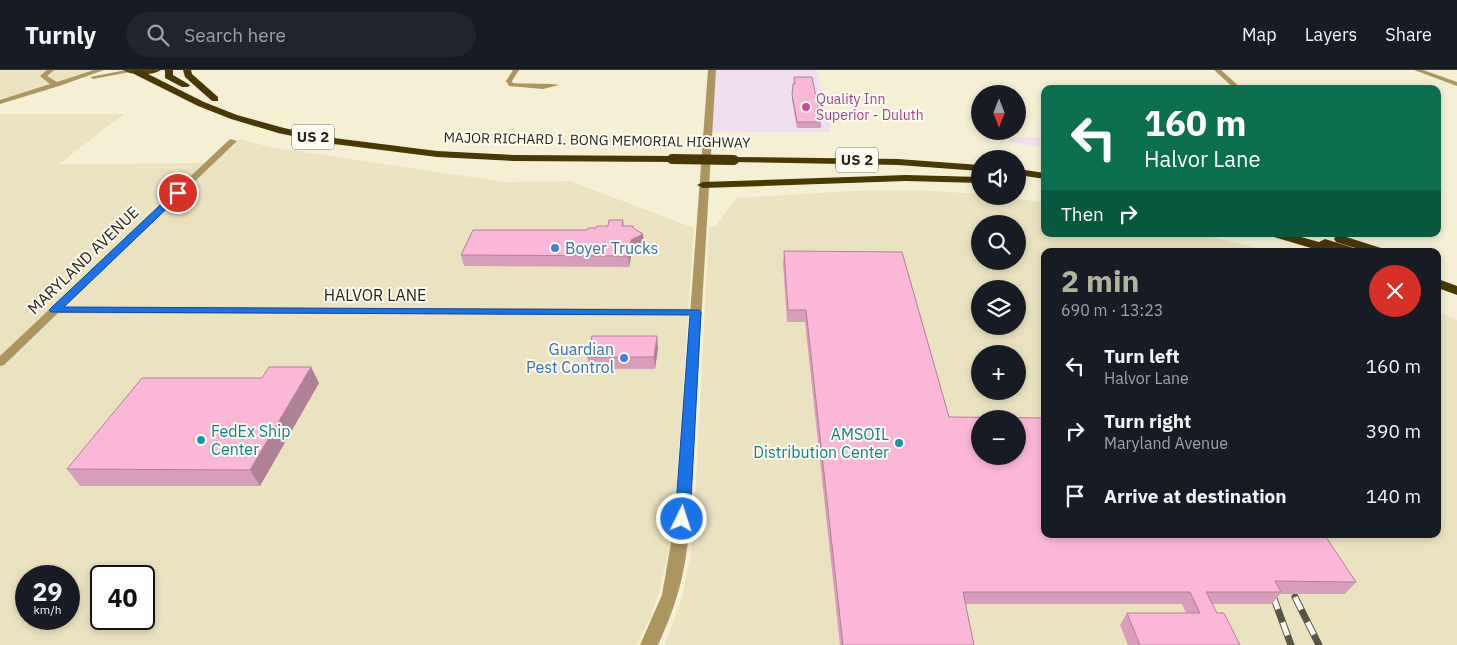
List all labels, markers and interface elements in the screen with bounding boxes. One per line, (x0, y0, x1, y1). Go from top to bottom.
search box (126, 12, 476, 57)
text: Turnly (25, 19, 96, 51)
icon: search (144, 21, 172, 49)
text: Search here (184, 23, 286, 47)
text: Map (1242, 23, 1277, 46)
text: Layers (1305, 23, 1357, 46)
text: Share (1385, 23, 1432, 46)
north arrow (971, 85, 1026, 140)
map controls (971, 85, 1026, 465)
place label: Quality Inn Superior - Duluth (816, 90, 924, 124)
text: 160 m (1144, 100, 1247, 146)
marker: Quality Inn Superior - Duluth (800, 101, 812, 113)
icon: left (1061, 105, 1126, 170)
road number: US 2 (292, 124, 334, 150)
street label: MAJOR RICHARD I. BONG MEMORIAL HIGHWAY (443, 128, 751, 152)
text: Halvor Lane (1144, 144, 1261, 173)
road number: US 2 (836, 148, 878, 172)
button: sound (971, 150, 1026, 205)
pin (157, 172, 199, 214)
icon: arrive (164, 179, 192, 207)
icon: right (1114, 200, 1142, 228)
street label: MARYLAND AVENUE (23, 202, 143, 318)
text: Then (1061, 202, 1104, 226)
button: search (971, 215, 1026, 270)
place label: Boyer Trucks (565, 238, 658, 258)
marker: Boyer Trucks (549, 242, 561, 254)
text: 2 min (1061, 261, 1139, 300)
button: close (1369, 265, 1421, 317)
button: layers (971, 280, 1026, 335)
street label: HALVOR LANE (324, 285, 426, 305)
text: 690 m · 13:23 (1061, 300, 1163, 320)
place label: Guardian Pest Control (526, 339, 614, 377)
text: Turn left (1104, 344, 1180, 368)
button: + (971, 345, 1026, 400)
marker: Guardian Pest Control (618, 352, 630, 364)
icon: left (1061, 352, 1089, 380)
text: 160 m (1366, 354, 1421, 378)
text: Halvor Lane (1104, 368, 1189, 388)
text: Turn right (1104, 409, 1191, 433)
button: − (971, 410, 1026, 465)
icon: right (1061, 417, 1089, 445)
text: 390 m (1366, 419, 1421, 443)
place label: FedEx Ship Center (211, 421, 291, 459)
place label: AMSOIL Distribution Center (753, 424, 889, 462)
text: Maryland Avenue (1104, 433, 1228, 453)
marker: FedEx Ship Center (195, 434, 207, 446)
marker: AMSOIL Distribution Center (893, 437, 905, 449)
icon: arrive (1061, 482, 1089, 510)
text: Arrive at destination (1104, 484, 1287, 508)
text: 140 m (1366, 484, 1421, 508)
position arrow (655, 492, 707, 544)
speed limit sign: 40 (90, 565, 155, 630)
text: 29 (32, 575, 63, 608)
text: km/h (33, 602, 62, 617)

